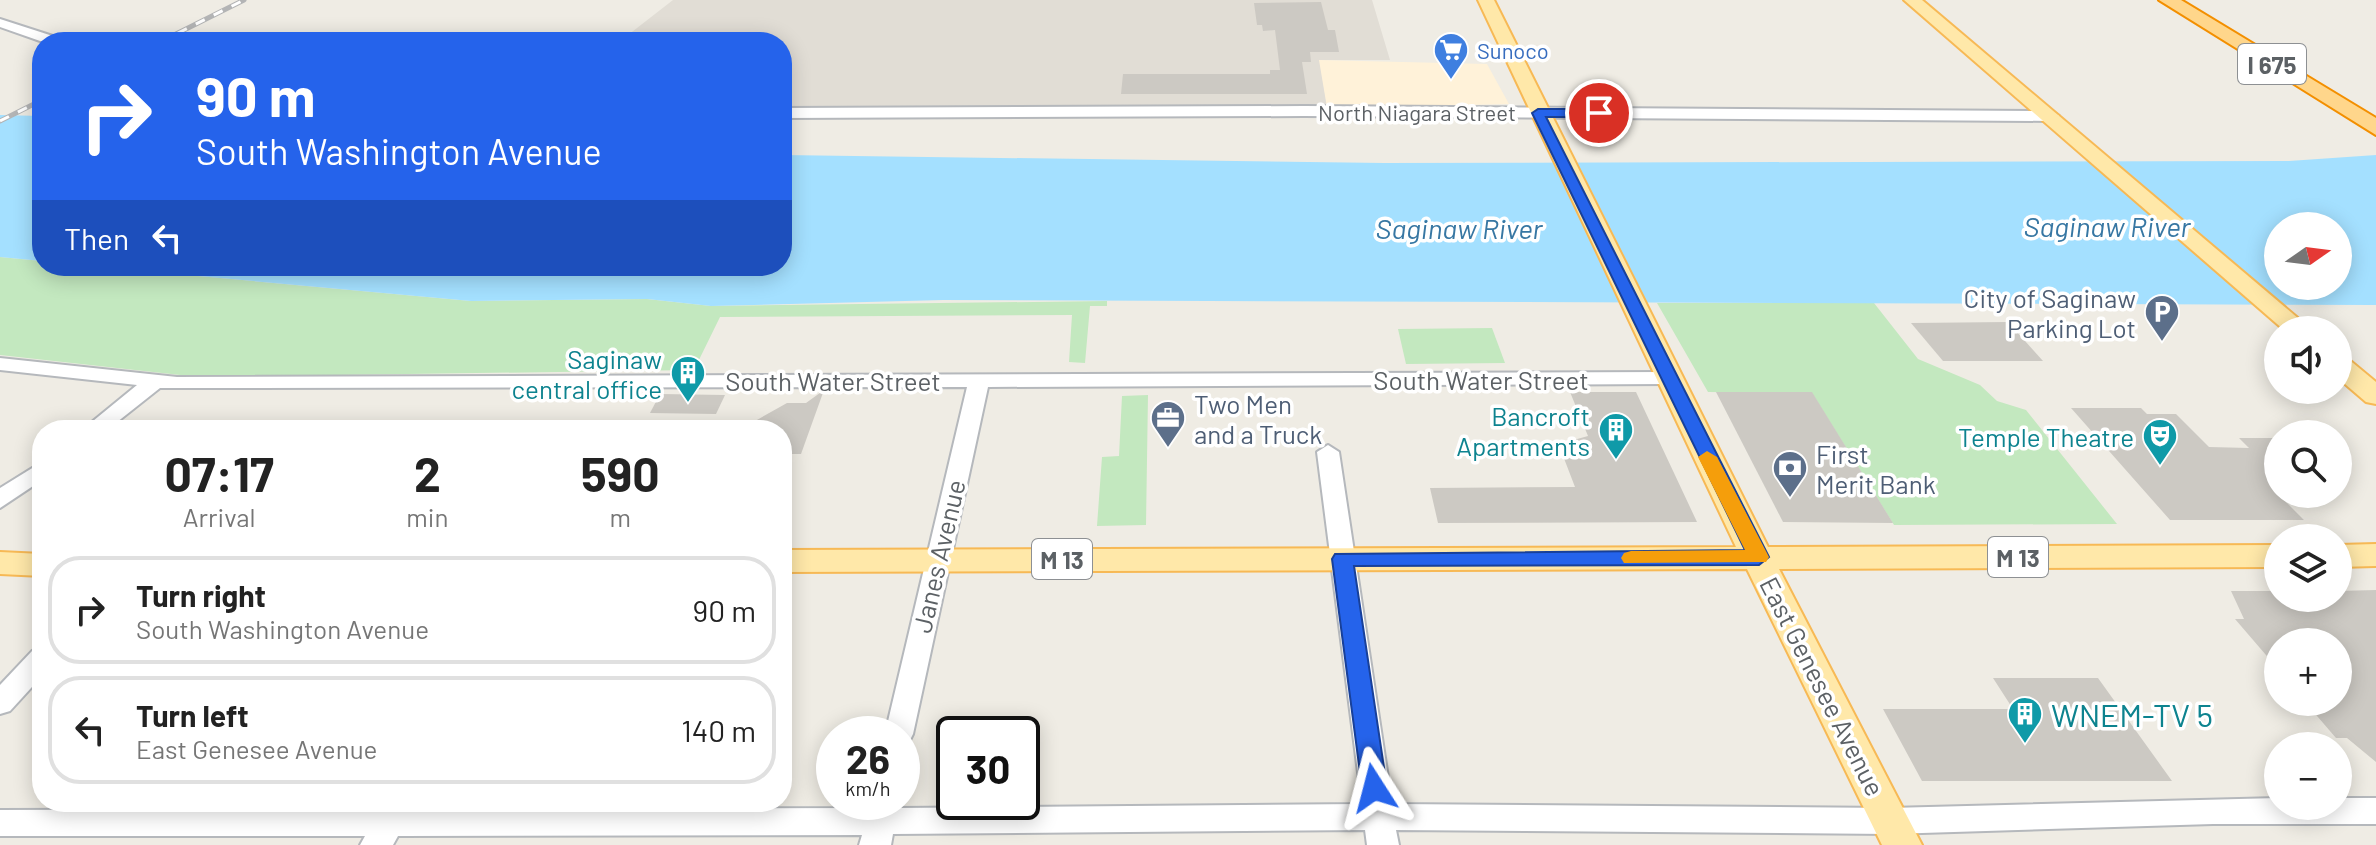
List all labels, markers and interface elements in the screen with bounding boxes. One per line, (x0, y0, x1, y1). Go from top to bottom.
supermarket icon: Sunoco (1432, 31, 1470, 81)
place label: Sunoco (1477, 37, 1549, 63)
road number: I 675 (2238, 44, 2306, 84)
text: 90 m (196, 61, 316, 128)
icon: right (64, 64, 168, 168)
pin (1565, 79, 1633, 147)
icon: arrive (1577, 91, 1621, 135)
street label: North Niagara Street (1318, 99, 1516, 125)
text: South Washington Avenue (196, 129, 602, 172)
water label: Saginaw River (2024, 209, 2192, 243)
water label: Saginaw River (1376, 211, 1544, 245)
north arrow (2264, 212, 2352, 300)
map controls (2264, 212, 2352, 820)
icon: left (145, 216, 189, 260)
text: Then (64, 220, 129, 256)
place label: City of Saginaw Parking Lot (1964, 282, 2136, 343)
parking icon: City of Saginaw Parking Lot (2143, 293, 2181, 343)
button: sound (2264, 316, 2352, 404)
place label: Saginaw central office (512, 343, 662, 404)
building icon: Saginaw central office (669, 354, 707, 404)
street label: South Water Street (1373, 364, 1589, 395)
street label: South Water Street (725, 365, 941, 396)
place label: Two Men and a Truck (1194, 388, 1322, 449)
office icon: Two Men and a Truck (1149, 399, 1187, 449)
place label: Bancroft Apartments (1456, 400, 1590, 461)
building icon: Bancroft Apartments (1597, 411, 1635, 461)
theatre icon: Temple Theatre (2141, 417, 2179, 467)
button: search (2264, 420, 2352, 508)
place label: Temple Theatre (1958, 421, 2134, 452)
place label: First Merit Bank (1816, 438, 1936, 499)
text: 07:17 (164, 444, 274, 502)
text: 2 (414, 444, 441, 502)
text: 590 (581, 444, 660, 502)
bank icon: First Merit Bank (1771, 449, 1809, 499)
street label: Janes Avenue (905, 476, 971, 636)
text: Arrival (183, 501, 255, 532)
text: min (406, 501, 448, 532)
text: m (609, 501, 631, 532)
button: layers (2264, 524, 2352, 612)
road number: M 13 (1988, 537, 2048, 577)
road number: M 13 (1032, 539, 1092, 579)
street label: East Genesee Avenue (1754, 571, 1892, 801)
text: Turn right (136, 577, 266, 613)
icon: right (68, 588, 112, 632)
text: 90 m (693, 592, 756, 628)
text: South Washington Avenue (136, 613, 429, 644)
button: + (2264, 628, 2352, 716)
building icon: WNEM-TV 5 (2006, 695, 2044, 745)
place label: WNEM-TV 5 (2051, 695, 2213, 733)
text: Turn left (136, 697, 249, 733)
icon: left (68, 708, 112, 752)
text: 140 m (681, 712, 756, 748)
speed limit sign: 30 (936, 716, 1040, 820)
button: − (2264, 732, 2352, 820)
text: East Genesee Avenue (136, 733, 377, 764)
text: 26 (846, 734, 890, 782)
position arrow (1332, 746, 1416, 830)
text: km/h (845, 776, 891, 800)

